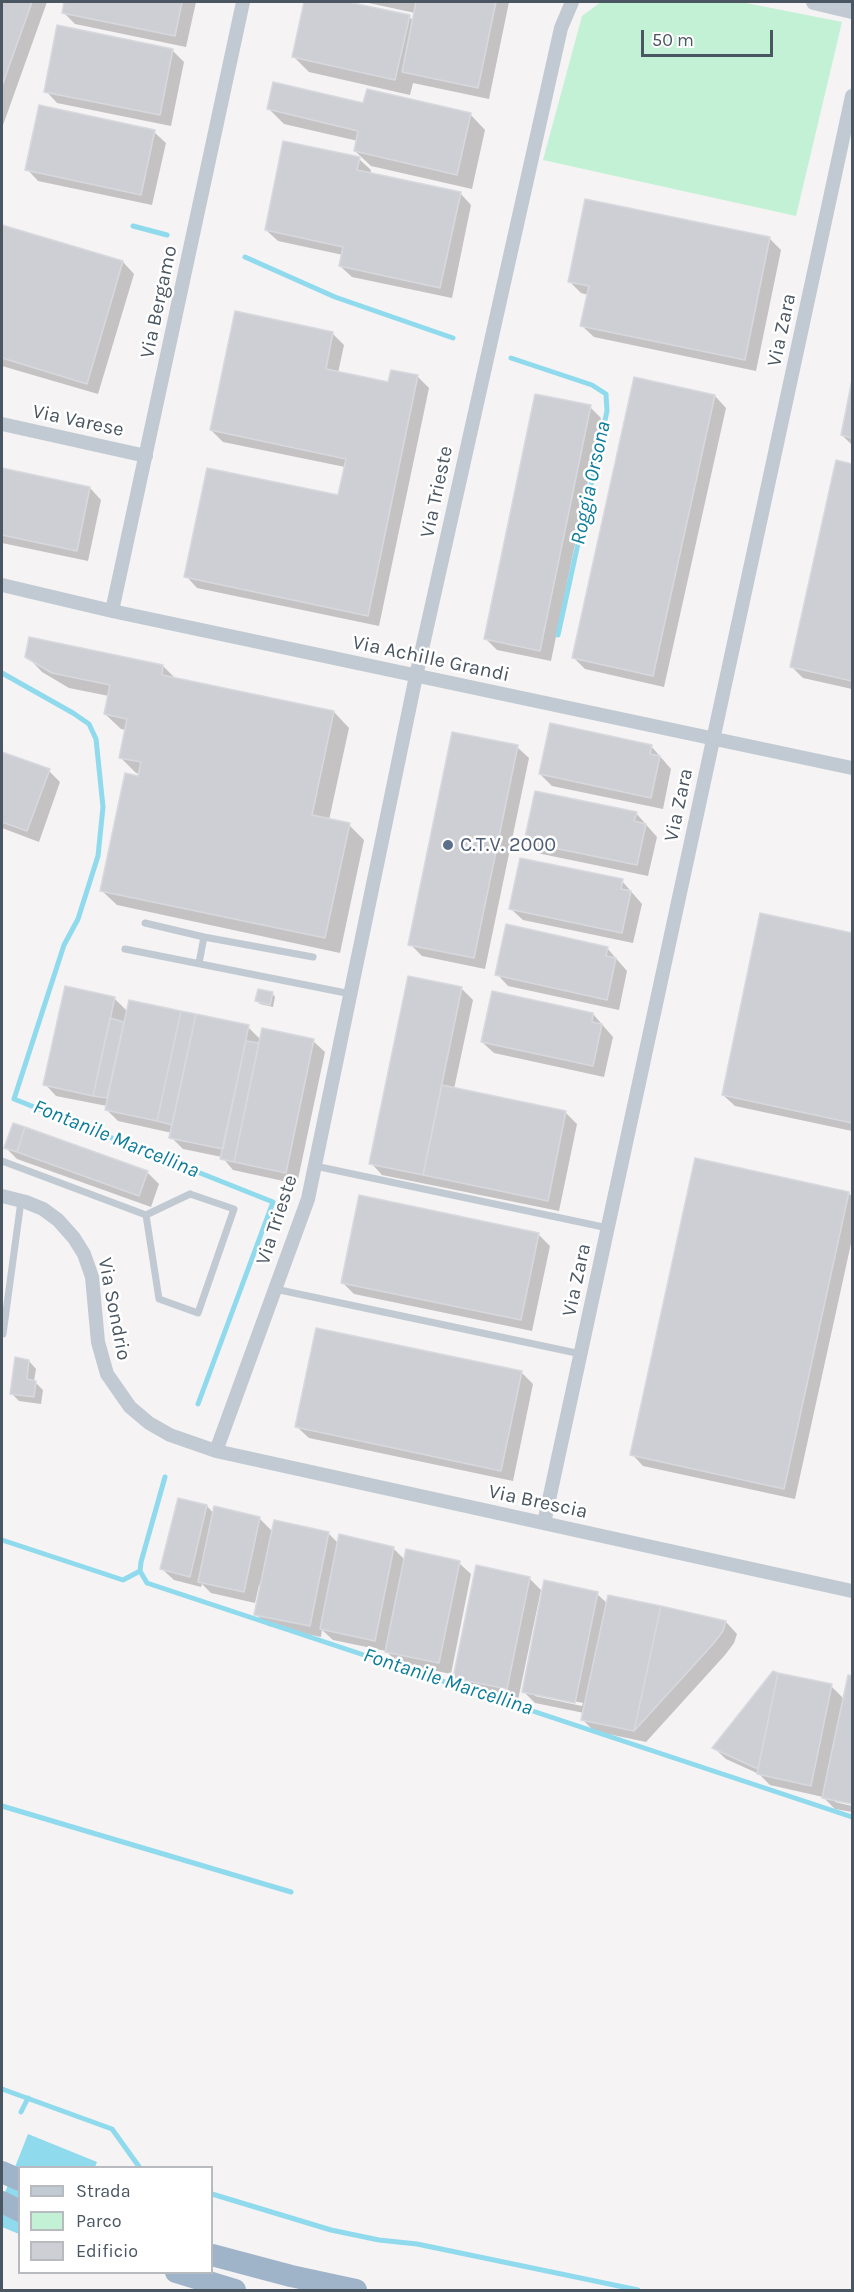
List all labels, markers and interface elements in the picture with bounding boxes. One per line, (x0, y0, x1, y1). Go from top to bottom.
scale bar (644, 18, 776, 56)
text: 50 m (652, 29, 694, 51)
street label: Via Bergamo (135, 243, 183, 361)
street label: Via Zara (763, 291, 801, 369)
street label: Via Varese (30, 400, 126, 442)
water label: Roggia Orsona (566, 419, 616, 547)
street label: Via Trieste (416, 444, 458, 540)
street label: Via Achille Grandi (350, 631, 512, 687)
street label: Via Zara (660, 766, 698, 844)
place label: C.T.V. 2000 (460, 833, 556, 857)
marker: C.T.V. 2000 (441, 838, 455, 852)
water label: Fontanile Marcellina (29, 1094, 203, 1184)
street label: Via Trieste (251, 1172, 303, 1268)
street label: Via Zara (558, 1241, 596, 1319)
street label: Via Sondrio (92, 1256, 136, 1362)
street label: Via Brescia (486, 1480, 590, 1524)
water label: Fontanile Marcellina (360, 1643, 536, 1721)
legend (18, 2166, 213, 2274)
text: Strada (76, 2180, 131, 2202)
text: Parco (76, 2210, 122, 2232)
text: Edificio (76, 2240, 138, 2262)

